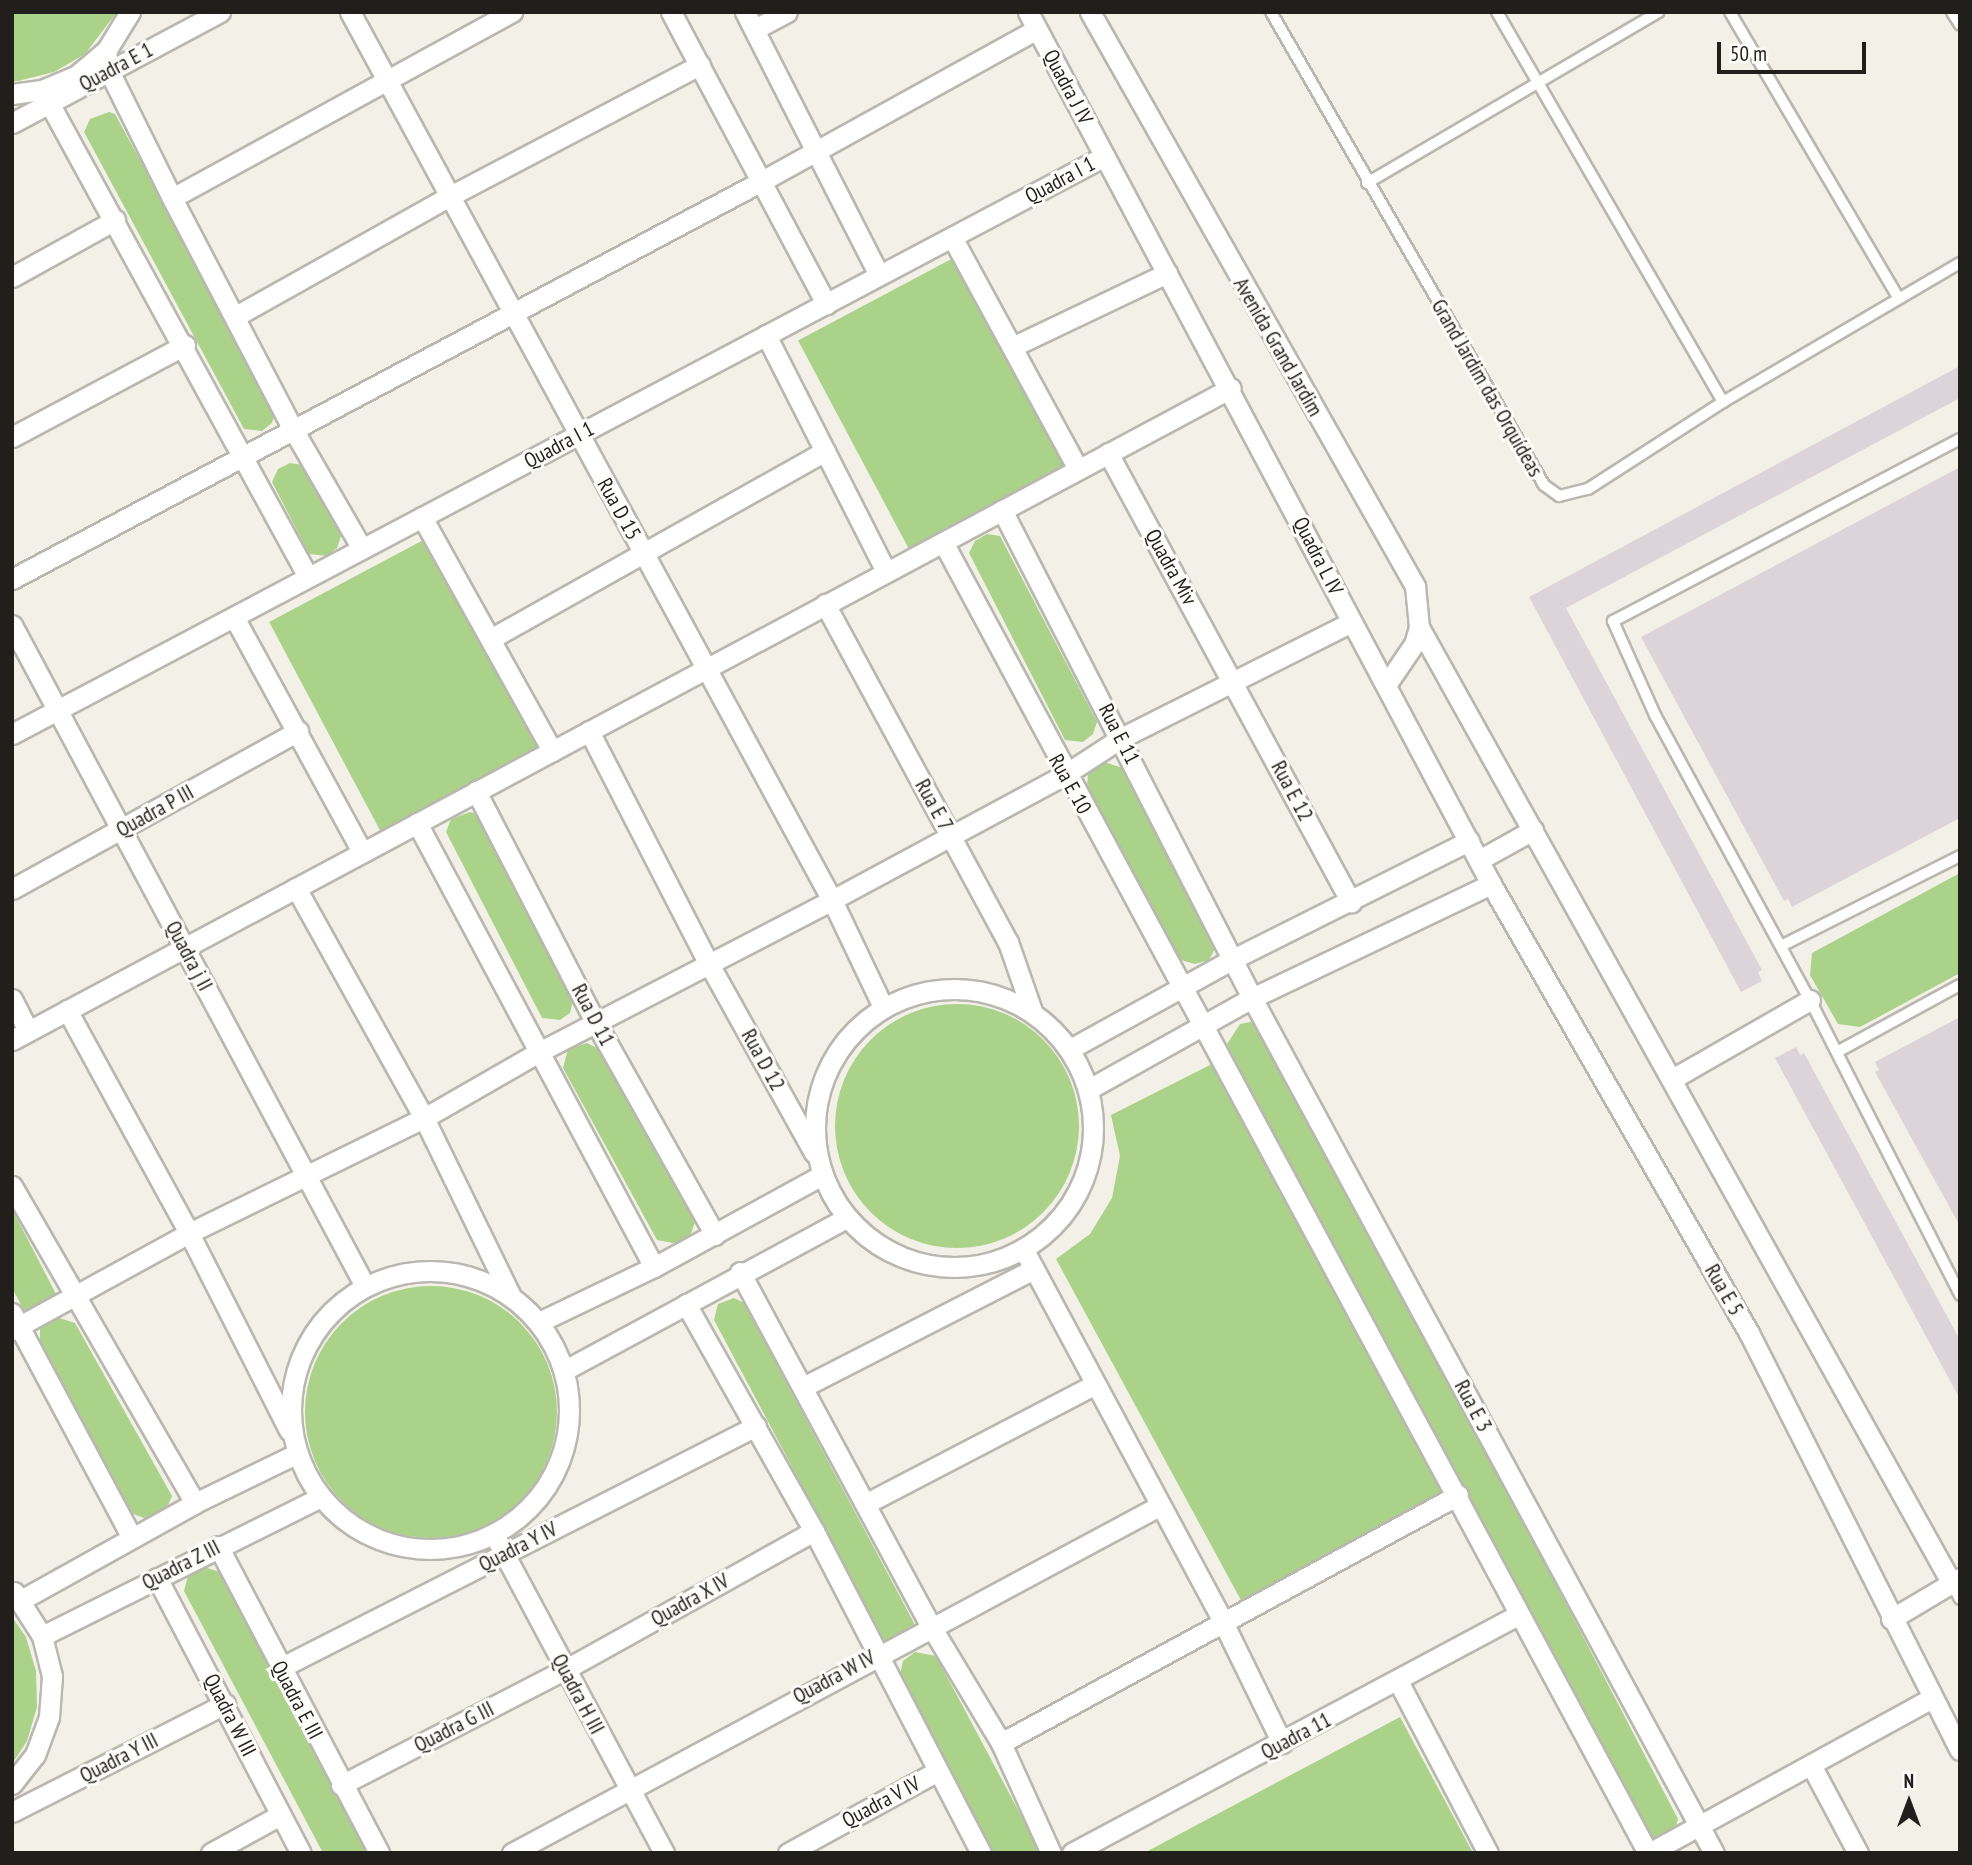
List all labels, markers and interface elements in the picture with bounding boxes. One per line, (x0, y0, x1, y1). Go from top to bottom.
scale bar (1720, 28, 1869, 72)
street label: Quadra E 1 (75, 37, 157, 97)
text: 50 m (1730, 40, 1767, 67)
street label: Quadra J IV (1038, 45, 1098, 129)
street label: Quadra I 1 (1021, 151, 1099, 209)
street label: Avenida Grand Jardim (1228, 273, 1328, 421)
street label: Grand Jardim das Orquídeas (1426, 295, 1548, 481)
street label: Quadra I 1 (520, 416, 598, 474)
street label: Rua D 15 (592, 474, 646, 544)
street label: Quadra L IV (1288, 513, 1348, 599)
street label: Quadra Miv (1140, 525, 1202, 609)
street label: Rua E 11 (1093, 700, 1145, 768)
street label: Rua E 10 (1043, 750, 1097, 818)
street label: Rua E 12 (1266, 757, 1318, 825)
street label: Rua E 7 (910, 775, 958, 835)
street label: Quadra P III (112, 779, 198, 843)
street label: Quadra j II (160, 917, 218, 995)
street label: Rua D 11 (566, 980, 620, 1050)
street label: Rua D 12 (736, 1025, 790, 1095)
street label: Rua E 5 (1699, 1260, 1749, 1320)
street label: Rua E 3 (1449, 1376, 1497, 1436)
street label: Quadra Y IV (474, 1516, 562, 1578)
street label: Quadra Z III (137, 1534, 225, 1596)
street label: Quadra X IV (646, 1568, 734, 1632)
street label: Quadra W IV (788, 1645, 880, 1709)
street label: Quadra H III (546, 1650, 610, 1738)
street label: Quadra E III (266, 1657, 328, 1743)
street label: Quadra W III (198, 1669, 262, 1761)
street label: Quadra G III (410, 1696, 498, 1758)
street label: Quadra 11 (1257, 1707, 1335, 1765)
street label: Quadra Y III (75, 1727, 163, 1789)
north arrow (1874, 1767, 1944, 1837)
text: N (1904, 1769, 1914, 1793)
street label: Quadra V IV (837, 1771, 925, 1833)

